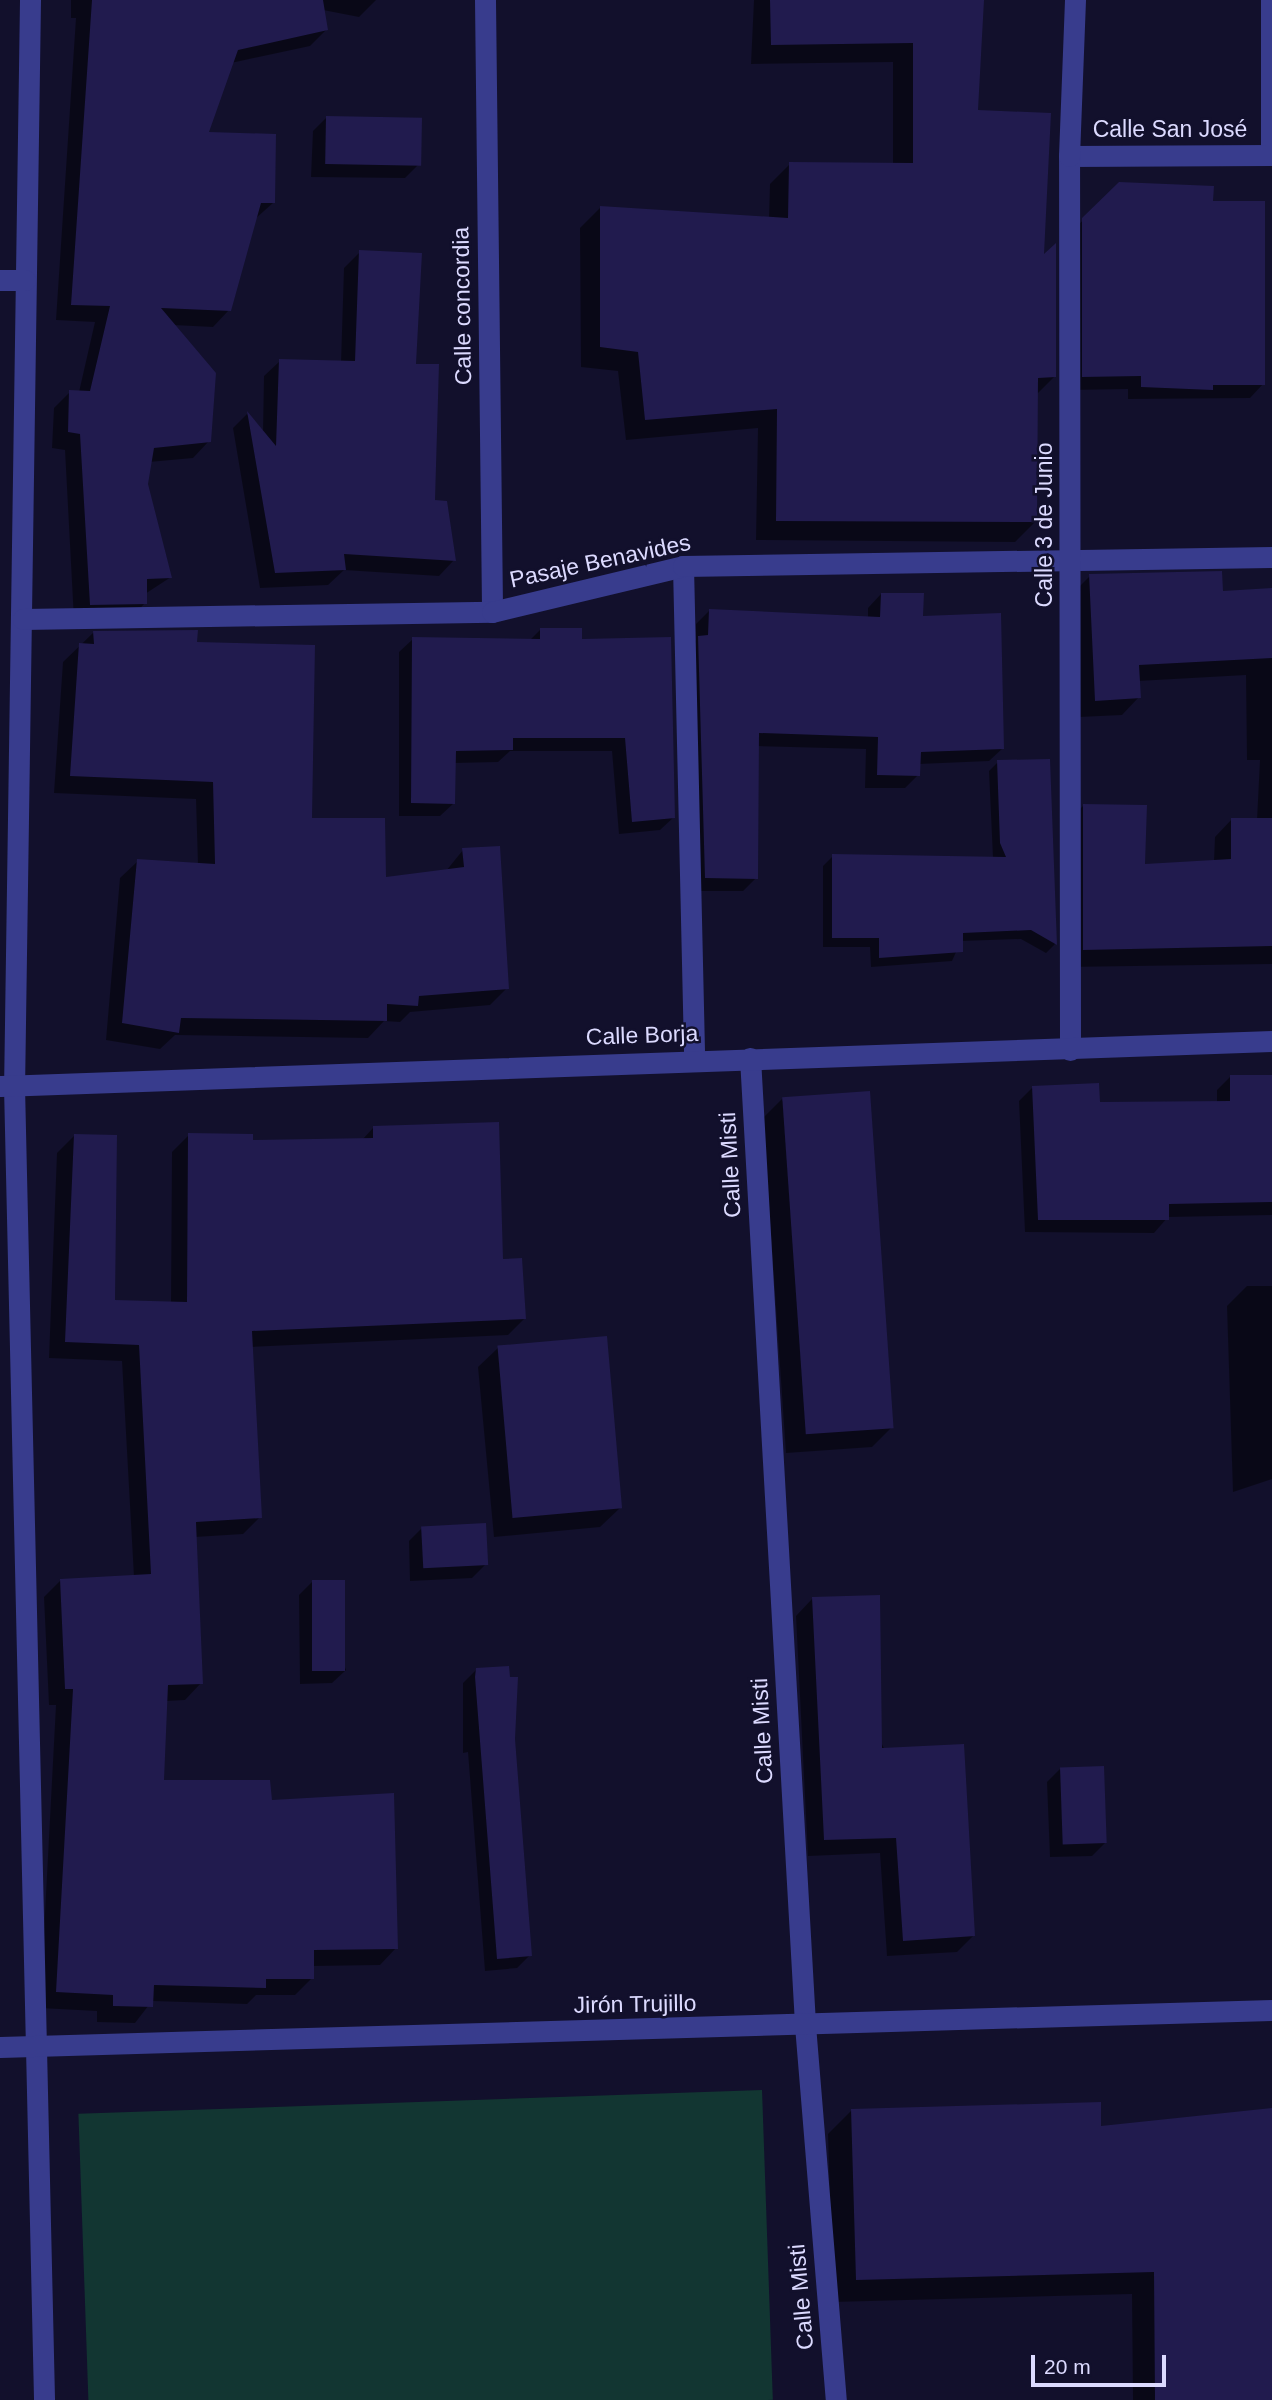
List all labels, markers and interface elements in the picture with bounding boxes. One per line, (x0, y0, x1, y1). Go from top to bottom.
street label: Calle San José (1093, 115, 1247, 143)
street label: Calle concordia (447, 227, 477, 385)
street label: Calle 3 de Junio (1030, 443, 1058, 607)
street label: Pasaje Benavides (507, 528, 693, 594)
street label: Calle Borja (585, 1019, 699, 1051)
street label: Calle Misti (713, 1111, 747, 1219)
street label: Calle Misti (745, 1677, 779, 1785)
street label: Jirón Trujillo (573, 1989, 697, 2019)
street label: Calle Misti (783, 2243, 819, 2351)
scale bar (1034, 2340, 1169, 2384)
text: 20 m (1044, 2355, 1091, 2378)

